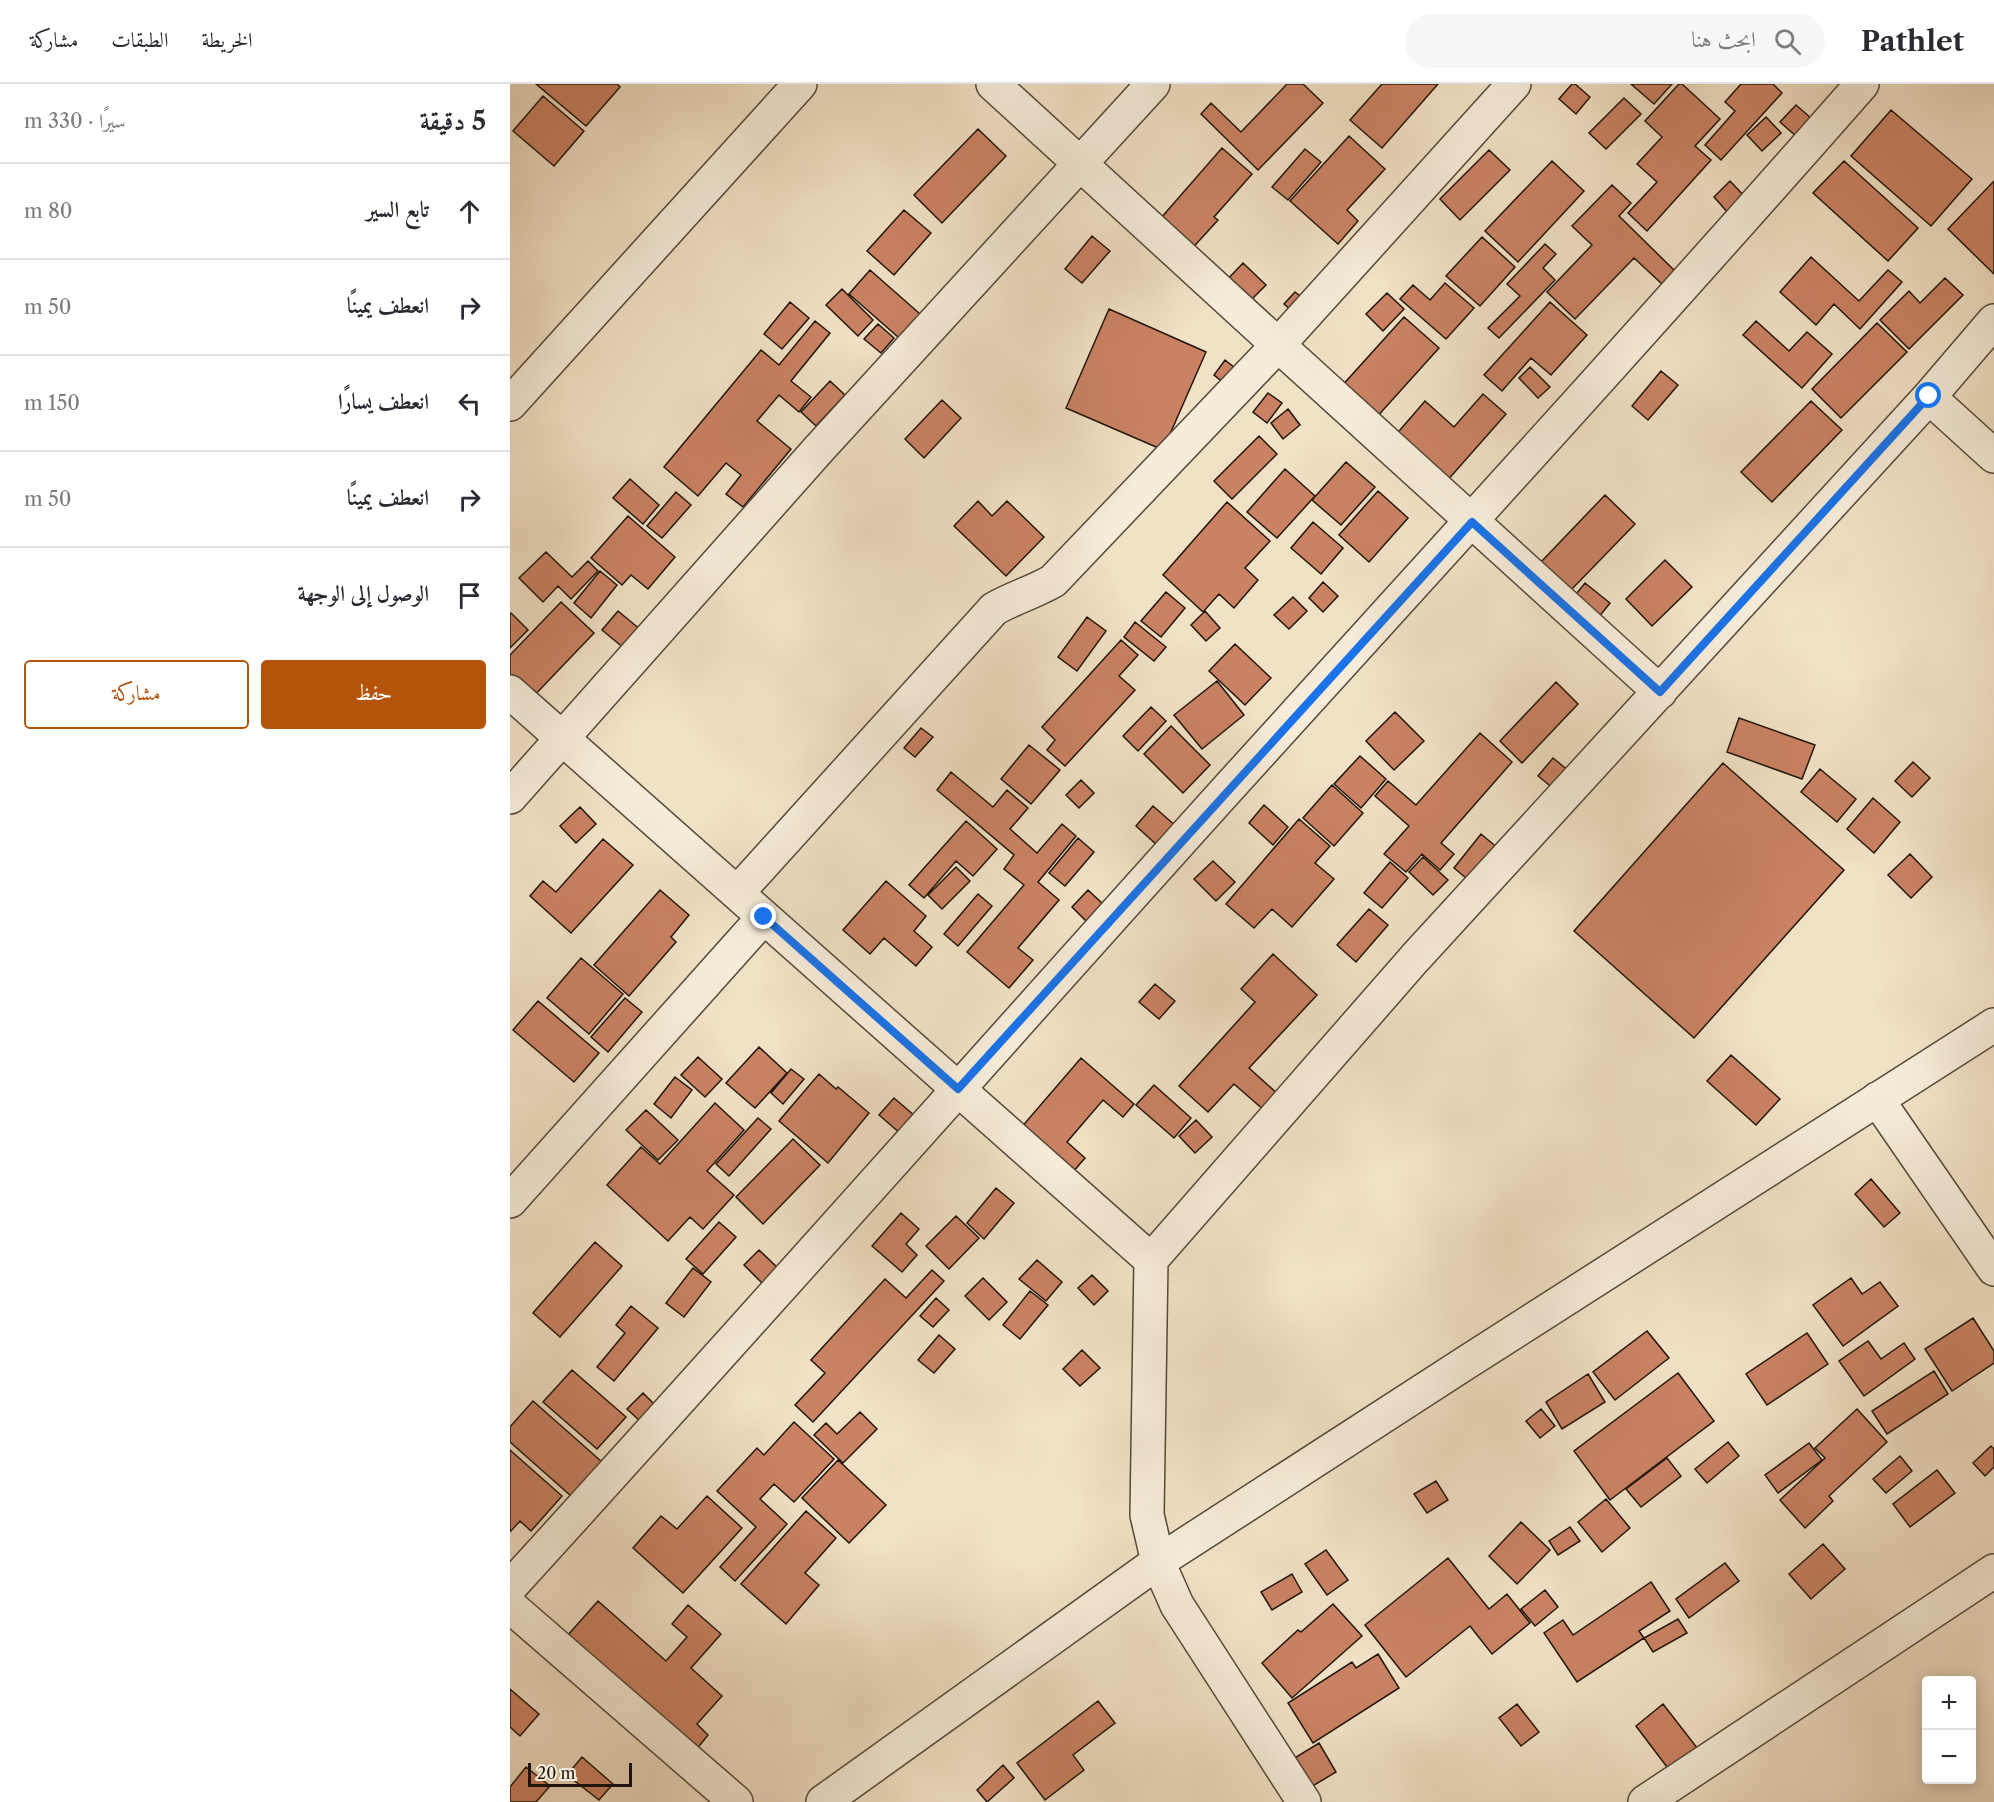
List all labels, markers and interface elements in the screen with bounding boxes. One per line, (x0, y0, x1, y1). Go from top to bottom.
search box (1405, 14, 1825, 68)
text: Pathlet (1861, 24, 1964, 58)
icon: search (1771, 25, 1804, 58)
text: ابحث هنا (1691, 26, 1756, 53)
text: مشاركة (30, 27, 78, 52)
text: الطبقات (111, 27, 168, 52)
text: الخريطة (201, 27, 253, 52)
text: 5 دقيقة (420, 105, 486, 137)
text: سيرًا · 330 m (24, 109, 126, 133)
icon: ahead (453, 195, 486, 228)
text: تابع السير (366, 196, 429, 223)
text: 80 m (24, 199, 73, 223)
icon: right (453, 291, 486, 324)
text: انعطف يمينًا (347, 292, 429, 319)
text: 50 m (24, 295, 72, 319)
route start (1915, 382, 1941, 408)
icon: left (453, 387, 486, 420)
text: انعطف يسارًا (338, 388, 429, 415)
text: 150 m (24, 391, 80, 415)
icon: right (453, 483, 486, 516)
text: انعطف يمينًا (347, 484, 429, 511)
text: 50 m (24, 487, 72, 511)
icon: arrive (453, 579, 486, 612)
text: الوصول إلى الوجهة (297, 580, 429, 607)
button: مشاركة (24, 660, 249, 729)
button: حفظ (261, 660, 486, 729)
route end (750, 903, 776, 929)
map controls (1922, 1676, 1976, 1784)
button: + (1922, 1676, 1976, 1730)
button: − (1922, 1730, 1976, 1784)
scale bar (528, 1760, 632, 1788)
text: 20 m (537, 1763, 576, 1783)

